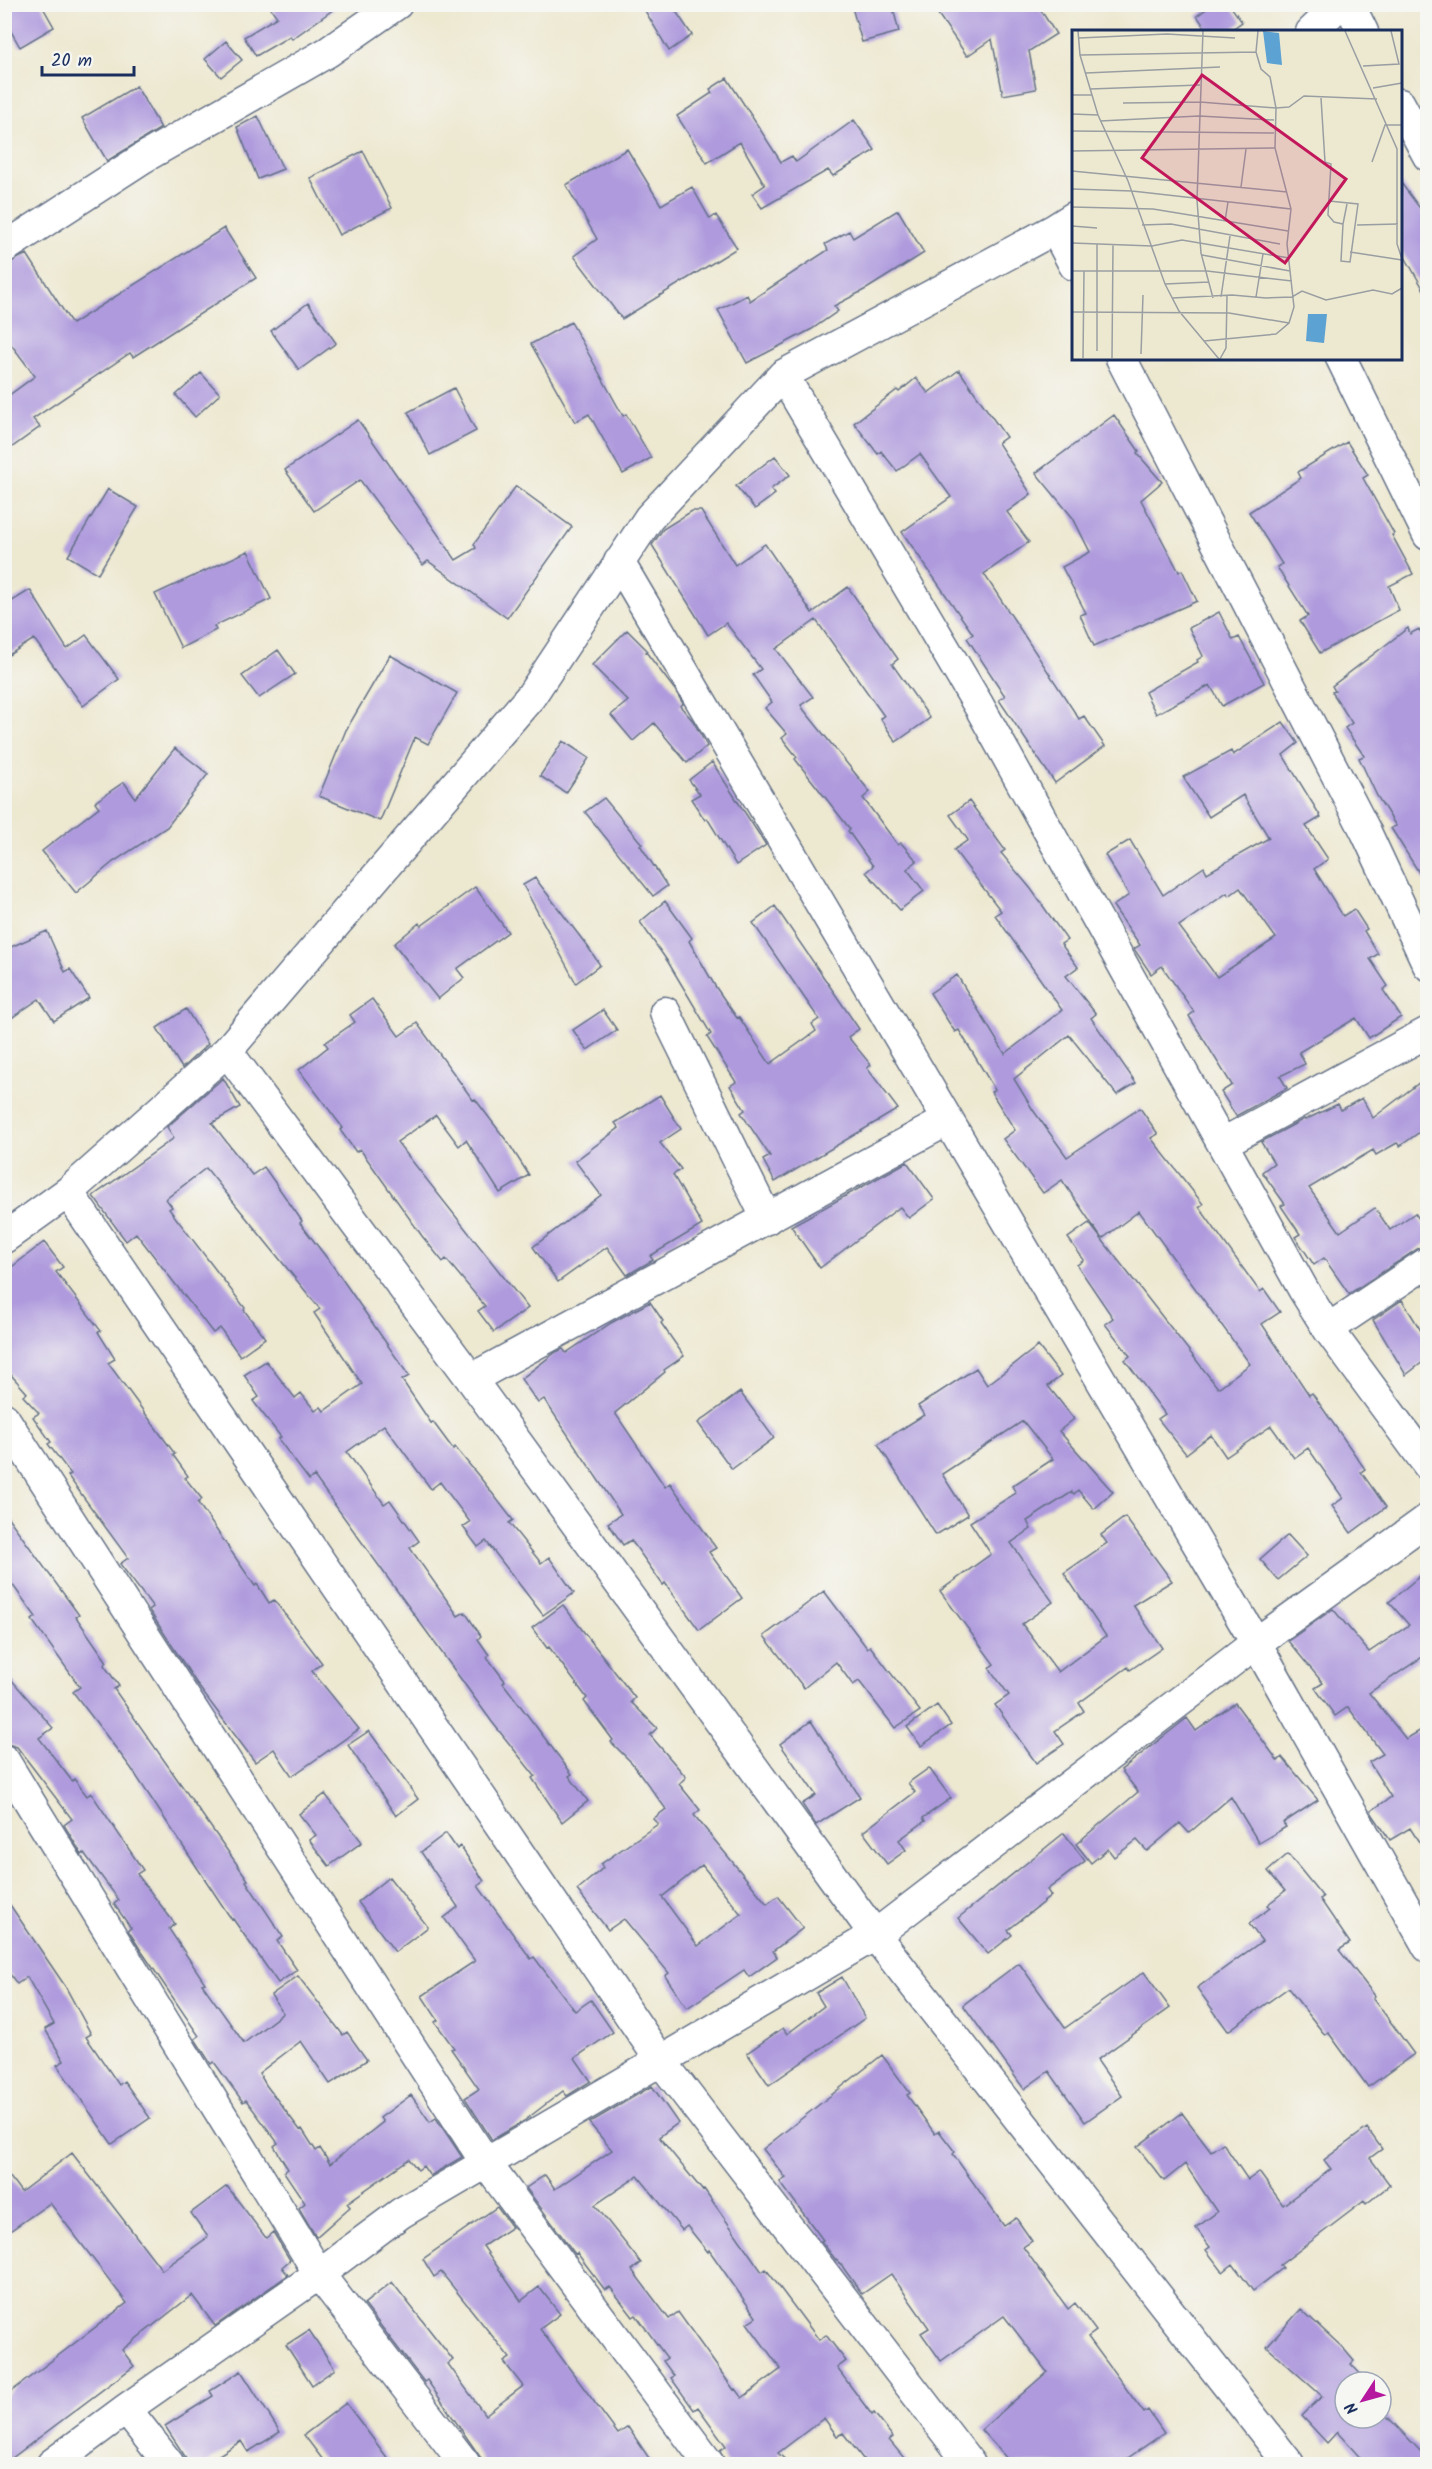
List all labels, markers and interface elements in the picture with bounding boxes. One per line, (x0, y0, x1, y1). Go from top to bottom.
inset map (1072, 30, 1402, 360)
scale bar (42, 39, 134, 77)
text: 20 m (51, 47, 92, 76)
north arrow (1333, 2370, 1393, 2430)
text: N (1339, 2396, 1365, 2419)

